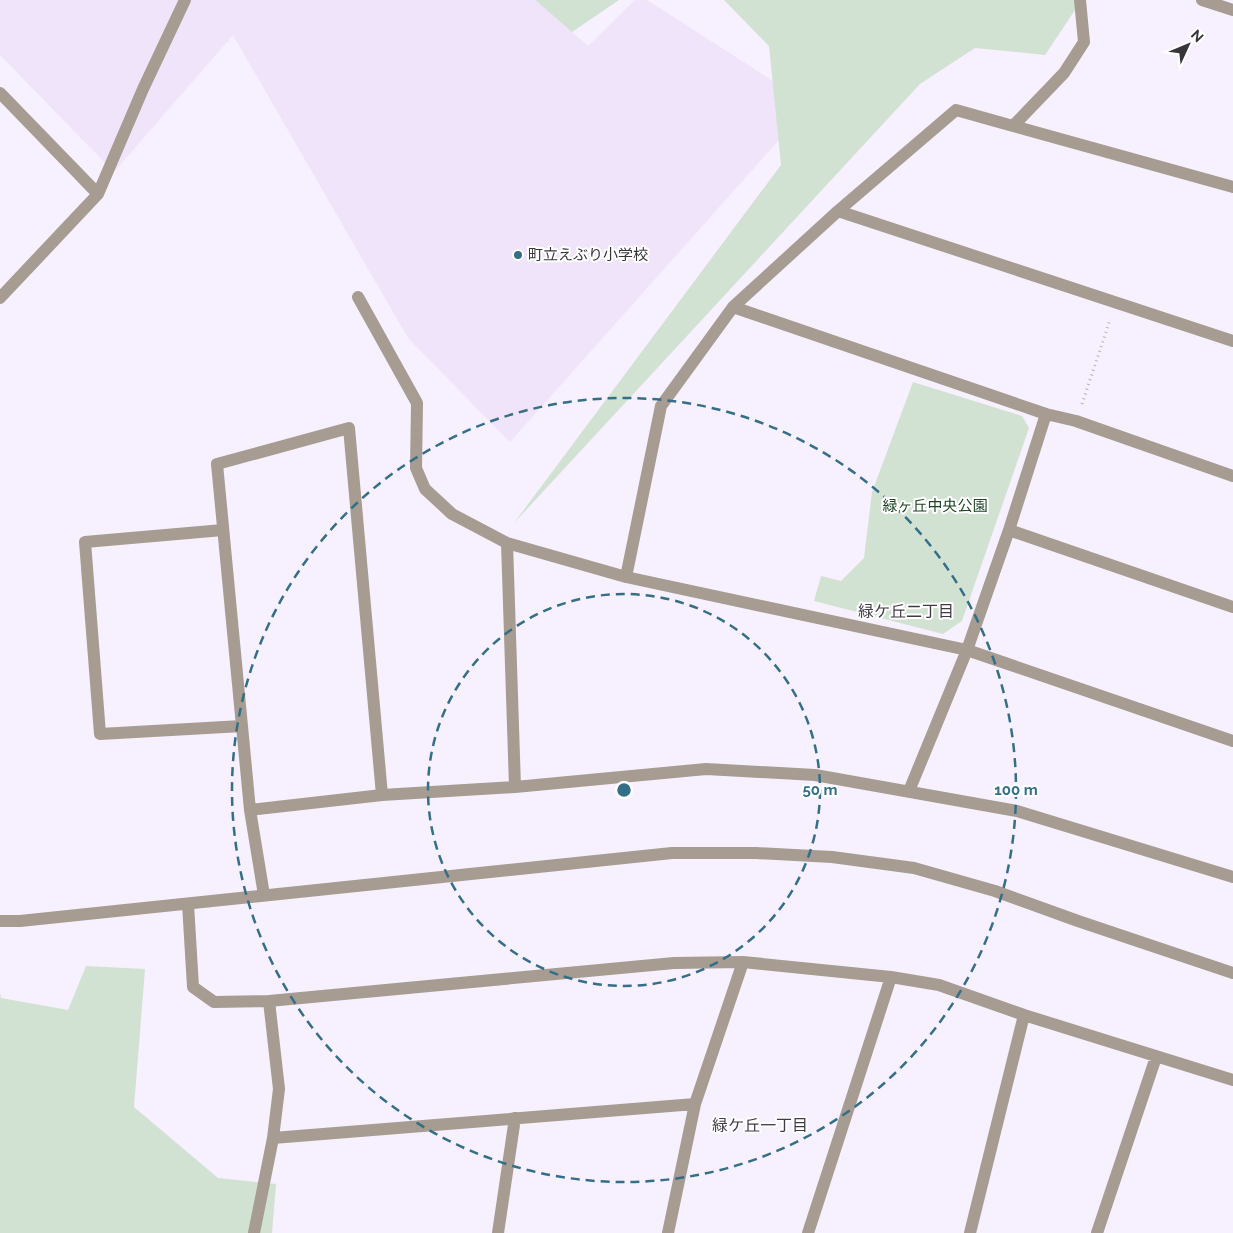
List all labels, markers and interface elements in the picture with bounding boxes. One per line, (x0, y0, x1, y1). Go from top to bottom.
north arrow (1163, 20, 1213, 70)
text: N (1188, 27, 1207, 45)
place label: 町立えぶり小学校 (528, 246, 648, 264)
marker: 町立えぶり小学校 (512, 249, 524, 261)
park label: 緑ヶ丘中央公園 (882, 497, 988, 515)
district label: 緑ケ丘二丁目 (858, 602, 954, 621)
centre of rings (615, 781, 633, 799)
text: 50 m (802, 781, 838, 799)
text: 100 m (994, 781, 1038, 799)
district label: 緑ケ丘一丁目 (712, 1116, 808, 1135)

